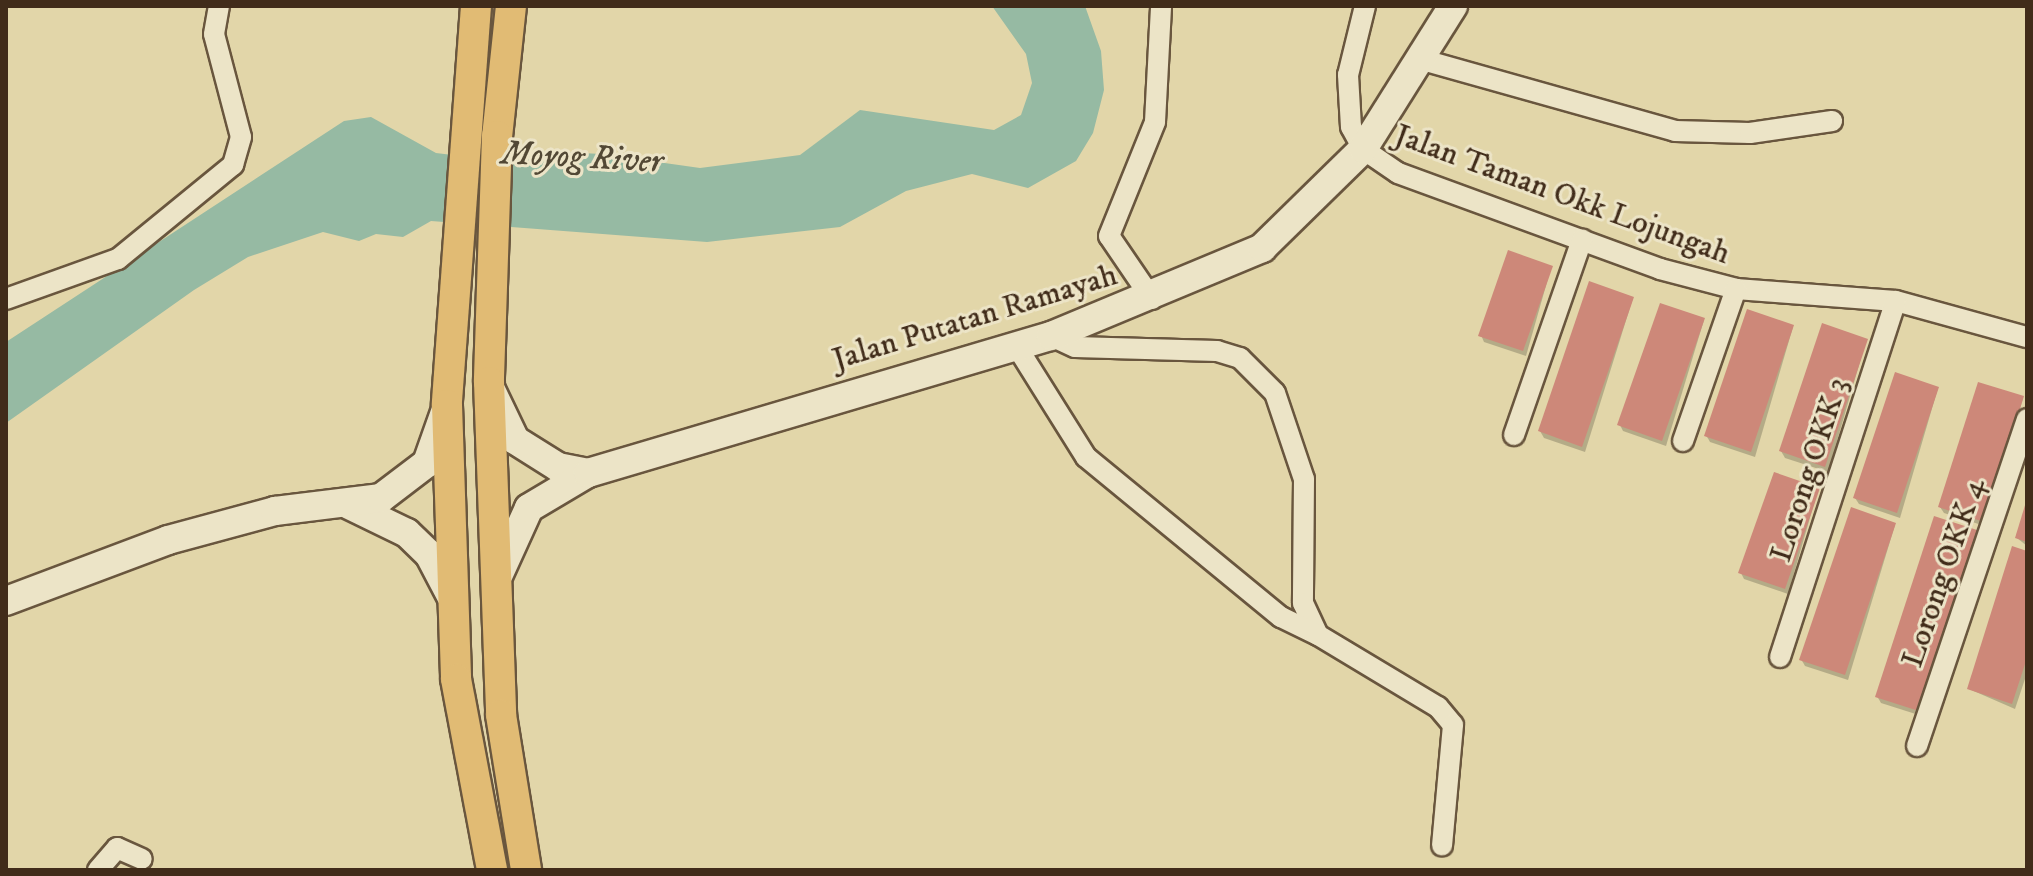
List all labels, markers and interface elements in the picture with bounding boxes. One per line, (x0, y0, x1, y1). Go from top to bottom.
street label: Jalan Taman Okk Lojungah (1389, 116, 1735, 274)
water label: Moyog River (500, 133, 664, 183)
street label: Jalan Putatan Ramayah (828, 256, 1122, 380)
street label: Lorong OKK 3 (1762, 373, 1858, 567)
street label: Lorong OKK 4 (1894, 473, 1994, 673)

